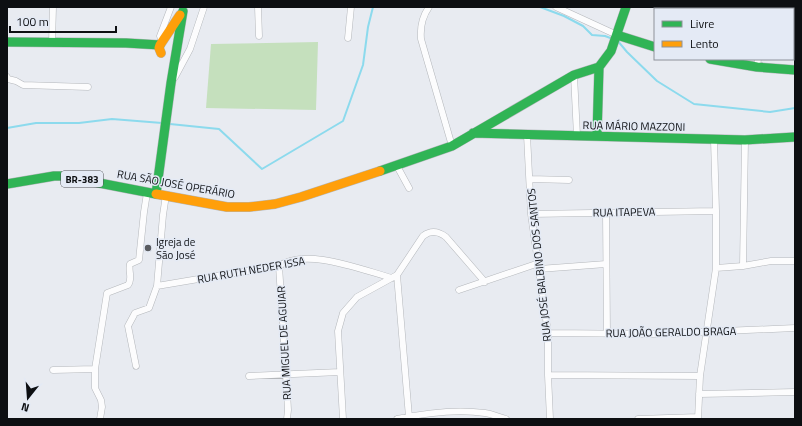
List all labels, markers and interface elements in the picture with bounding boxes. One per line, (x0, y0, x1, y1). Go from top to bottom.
scale bar (10, 8, 116, 34)
legend (654, 8, 794, 60)
text: 100 m (16, 12, 49, 31)
text: Livre (690, 14, 714, 33)
text: Lento (690, 34, 719, 53)
street label: RUA MÁRIO MAZZONI (583, 117, 685, 135)
street label: RUA SÃO JOSÉ OPERÁRIO (116, 166, 236, 202)
road number: BR-383 (61, 171, 103, 187)
street label: RUA JOSÉ BALBINO DOS SANTOS (523, 187, 555, 342)
street label: RUA ITAPEVA (593, 203, 656, 221)
place label: Igreja de São José (156, 234, 196, 263)
marker: Igreja de São José (143, 243, 153, 253)
street label: RUA RUTH NEDER ISSA (196, 253, 307, 287)
street label: RUA MIGUEL DE AGUIAR (273, 285, 295, 400)
street label: RUA JOÃO GERALDO BRAGA (606, 323, 737, 341)
north arrow (8, 378, 48, 418)
text: N (19, 399, 31, 416)

